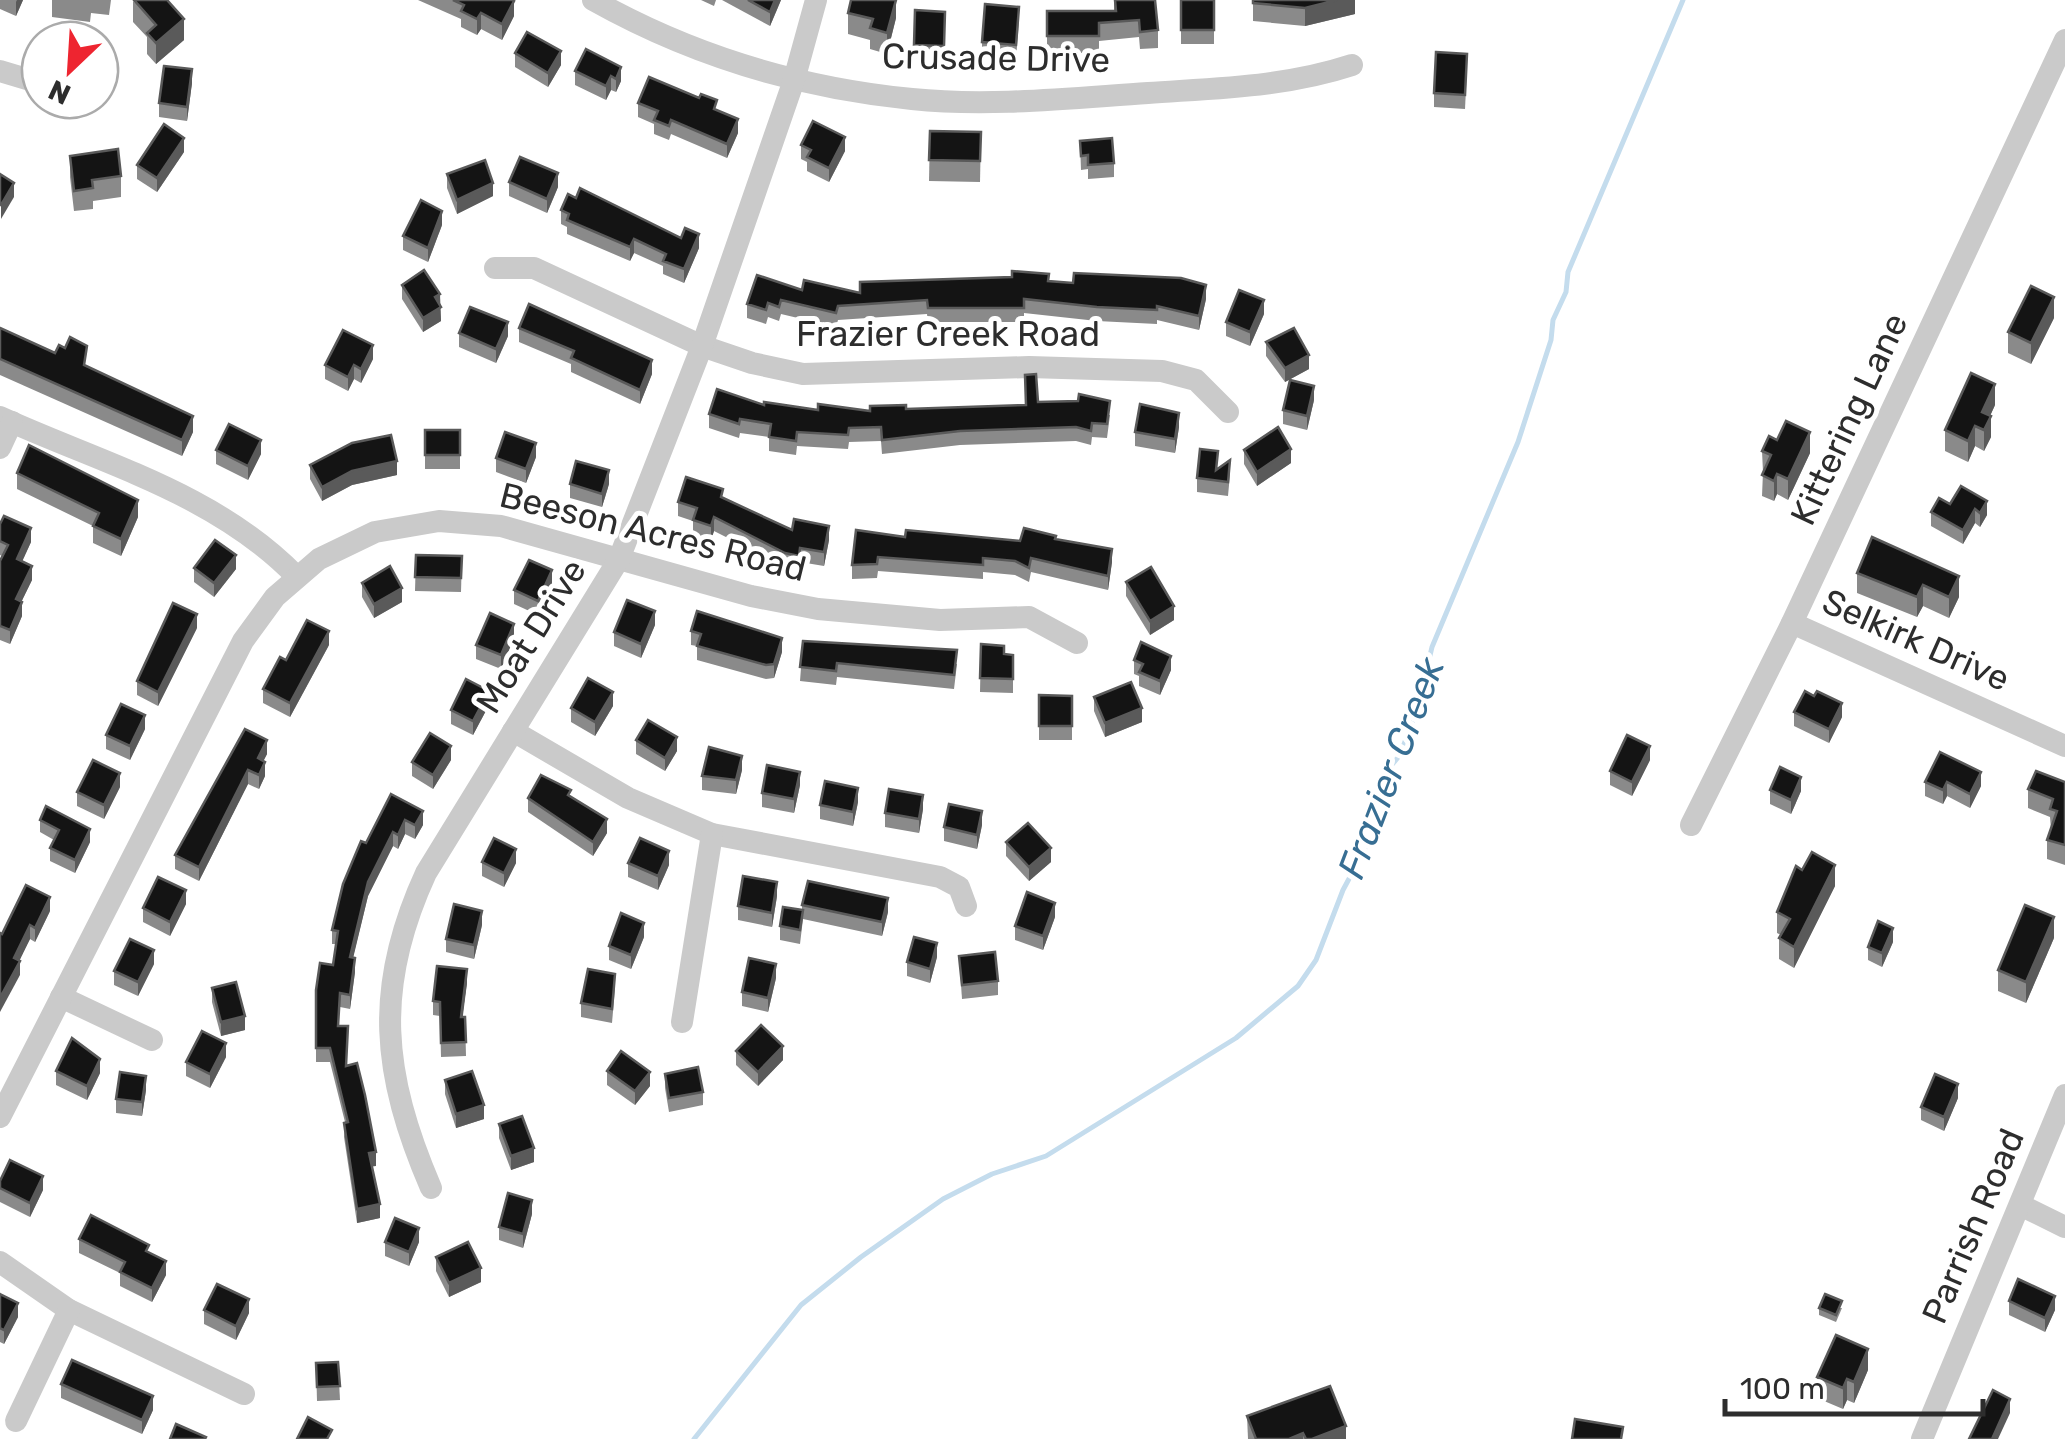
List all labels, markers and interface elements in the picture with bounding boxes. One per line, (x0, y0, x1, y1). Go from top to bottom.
north arrow (20, 20, 120, 120)
street label: Crusade Drive (882, 35, 1110, 81)
text: N (44, 73, 76, 111)
street label: Kittering Lane (1782, 306, 1916, 532)
street label: Frazier Creek Road (796, 313, 1100, 355)
street label: Beeson Acres Road (496, 474, 810, 590)
street label: Moat Drive (467, 551, 595, 721)
street label: Selkirk Drive (1816, 580, 2016, 700)
water label: Frazier Creek (1328, 651, 1454, 885)
street label: Parrish Road (1913, 1122, 2033, 1330)
scale bar (1725, 1354, 1982, 1416)
text: 100 m (1740, 1371, 1825, 1407)

